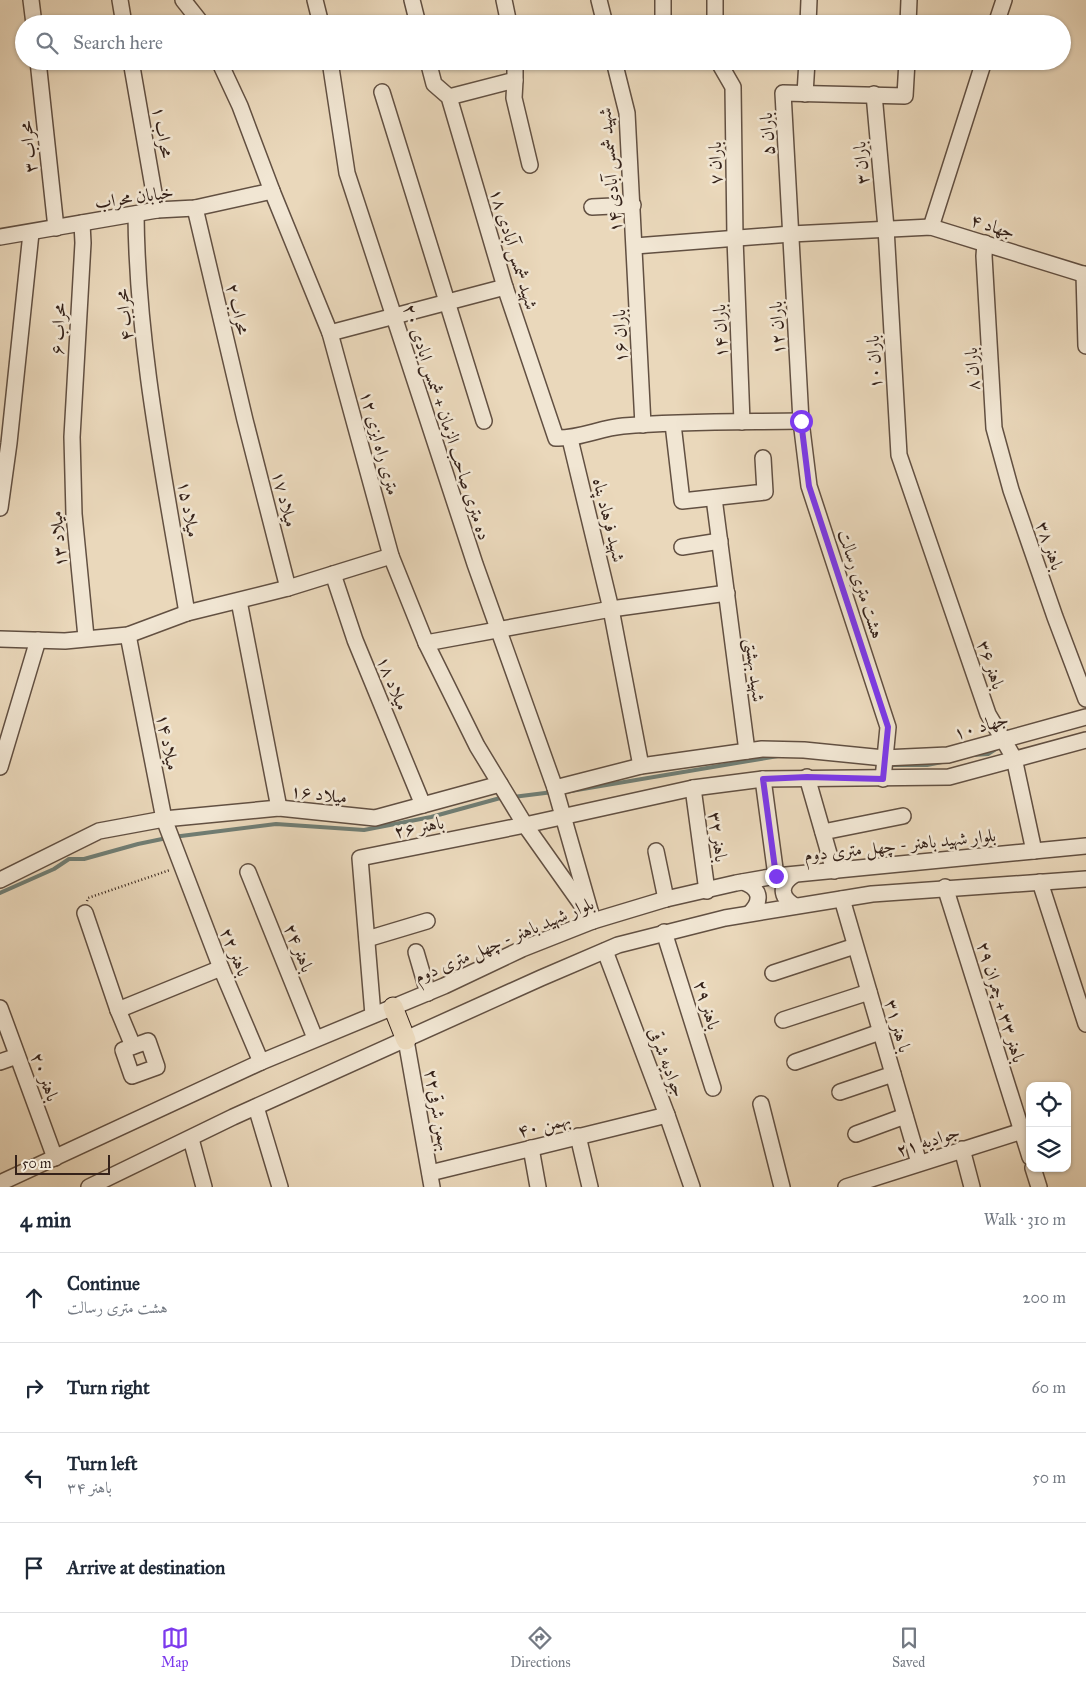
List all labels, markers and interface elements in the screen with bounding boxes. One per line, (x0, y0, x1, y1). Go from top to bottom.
search box (15, 15, 1071, 70)
icon: search (33, 29, 61, 57)
text: Search here (73, 31, 163, 54)
street label: محراب ۱ (147, 104, 178, 160)
street label: شهید شمس آبادی ۱۴ (594, 107, 627, 233)
street label: باران ۵ (755, 112, 779, 156)
street label: محراب ۳ (14, 120, 43, 174)
street label: باران ۳ (848, 140, 874, 186)
street label: باران ۷ (704, 141, 726, 185)
street label: خیابان محراب (93, 181, 175, 214)
street label: شهید شمس آبادی ۱۸ (484, 186, 543, 312)
street label: جهاد ۴ (968, 209, 1018, 243)
street label: محراب ۲ (220, 281, 255, 337)
street label: محراب ۴ (110, 288, 139, 342)
street label: ده متری صاحب الزمان + شمس ابادی ۲۰ (397, 301, 496, 543)
street label: باران ۱۲ (765, 301, 789, 355)
street label: محراب ۶ (46, 302, 71, 356)
street label: باران ۱۴ (708, 304, 732, 358)
street label: باران ۱۶ (608, 309, 632, 363)
street label: باران ۱۰ (862, 335, 886, 389)
street label: باران ۸ (960, 347, 984, 391)
street label: ۱۲ متری راه ایزی (355, 388, 405, 498)
route start (790, 410, 813, 433)
street label: میلاد ۱۷ (267, 469, 303, 529)
street label: شهید فرهاد پناه (585, 476, 630, 565)
street label: میلاد ۱۵ (173, 479, 205, 539)
street label: میلاد ۱۳ (45, 510, 71, 568)
street label: باهنر ۳۸ (1031, 519, 1069, 573)
street label: هشت متری رسالت (833, 527, 889, 641)
street label: شهید بهشتی (738, 637, 770, 703)
street label: باهنر ۳۶ (972, 638, 1010, 692)
street label: میلاد ۱۸ (372, 653, 414, 713)
street label: جهاد ۱۰ (951, 708, 1011, 744)
street label: میلاد ۱۴ (152, 712, 184, 772)
street label: میلاد ۱۶ (289, 780, 349, 808)
street label: باهنر ۳۲ (704, 810, 732, 864)
street label: باهنر ۲۶ (392, 811, 446, 843)
street label: بلوار شهید باهنر - چهل متری دوم (803, 824, 998, 871)
route end (765, 865, 788, 888)
street label: بلوار شهید باهنر - چهل متری دوم (411, 892, 599, 992)
street label: باهنر ۲۴ (279, 920, 319, 976)
street label: باهنر ۲۲ (215, 924, 255, 980)
street label: باهنر ۳۳ + چمران ۲۹ (971, 939, 1030, 1066)
street label: باهنر ۲۹ (689, 978, 725, 1032)
street label: با هنر ۳۱ (880, 997, 916, 1055)
street label: جوادیه شرقی (643, 1024, 690, 1100)
street label: باهنر ۲۰ (26, 1050, 64, 1104)
street label: ۲۲بهمن شرقی (419, 1067, 456, 1153)
map controls (1026, 1082, 1071, 1172)
button: locate (1026, 1082, 1071, 1127)
street label: بهمن ۴۰ (515, 1108, 573, 1143)
street label: جوادیه ۲۱ (894, 1120, 962, 1162)
button: layers (1026, 1127, 1071, 1172)
scale bar (15, 1152, 110, 1175)
text: 50 m (22, 1155, 51, 1172)
text: 4 min (20, 1207, 71, 1233)
text: Walk · 310 m (984, 1210, 1066, 1229)
text: Continue (67, 1272, 140, 1295)
icon: ahead (20, 1284, 48, 1312)
text: 200 m (1023, 1288, 1066, 1307)
text: هشت متری رسالت (67, 1298, 168, 1317)
icon: right (20, 1374, 48, 1402)
text: Turn right (67, 1376, 150, 1399)
text: 60 m (1032, 1378, 1066, 1397)
text: Turn left (67, 1452, 137, 1475)
icon: left (20, 1464, 48, 1492)
text: 50 m (1032, 1468, 1066, 1487)
text: باهنر ۳۴ (67, 1478, 112, 1497)
icon: arrive (20, 1554, 48, 1582)
text: Arrive at destination (67, 1556, 225, 1579)
tab: Map (161, 1624, 189, 1671)
tab: Directions (510, 1624, 571, 1671)
tab: Saved (892, 1624, 925, 1671)

